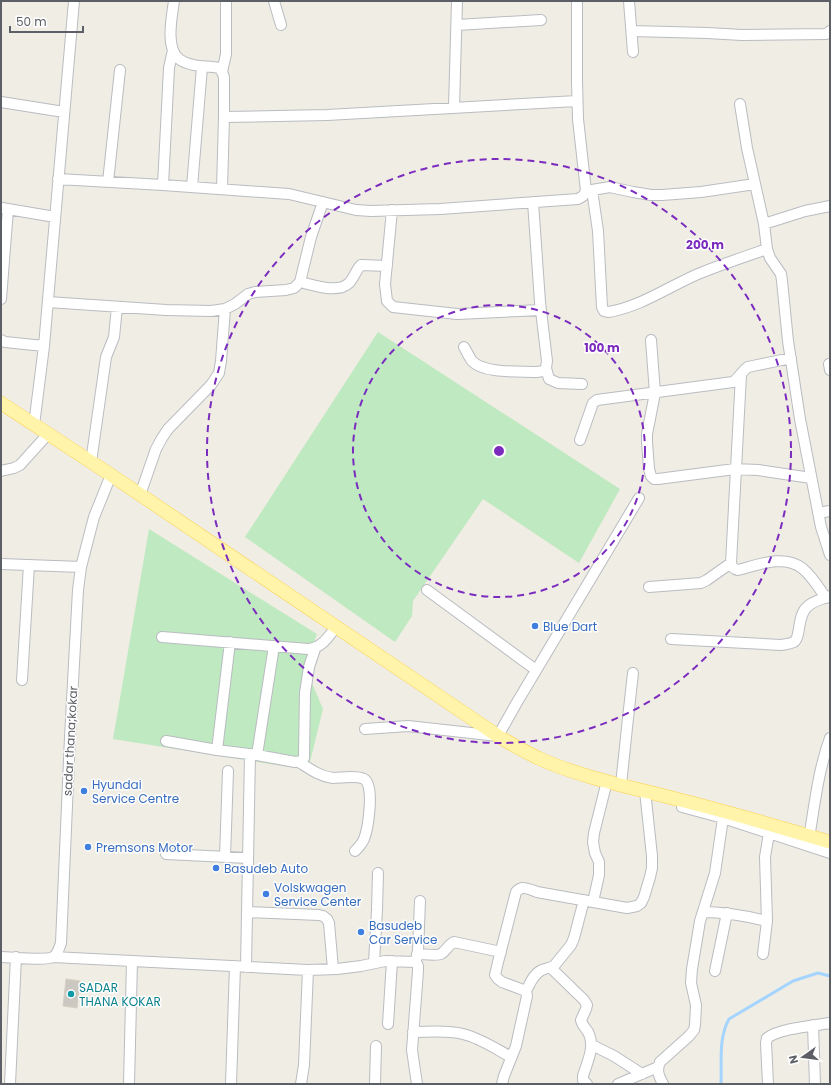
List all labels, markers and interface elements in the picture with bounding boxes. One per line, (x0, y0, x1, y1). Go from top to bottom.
scale bar (10, 8, 83, 34)
text: 50 m (16, 13, 47, 30)
text: 200 m (686, 236, 724, 253)
text: 100 m (584, 339, 620, 356)
centre of rings (492, 444, 506, 458)
place label: Blue Dart (543, 618, 597, 635)
marker: Blue Dart (530, 621, 540, 631)
street label: sadar thana;kokar (59, 685, 81, 796)
place label: Hyundai Service Centre (92, 776, 179, 807)
marker: Hyundai Service Centre (79, 786, 89, 796)
place label: Premsons Motor (96, 839, 193, 856)
marker: Premsons Motor (83, 842, 93, 852)
place label: Basudeb Auto (224, 860, 308, 877)
marker: Basudeb Auto (211, 863, 221, 873)
place label: Volskwagen Service Center (274, 879, 362, 910)
marker: Volskwagen Service Center (261, 889, 271, 899)
place label: Basudeb Car Service (369, 917, 437, 948)
marker: Basudeb Car Service (356, 927, 366, 937)
place label: SADAR THANA KOKAR (79, 979, 161, 1010)
marker: SADAR THANA KOKAR (66, 989, 76, 999)
north arrow (783, 1037, 823, 1077)
text: N (785, 1053, 802, 1065)

